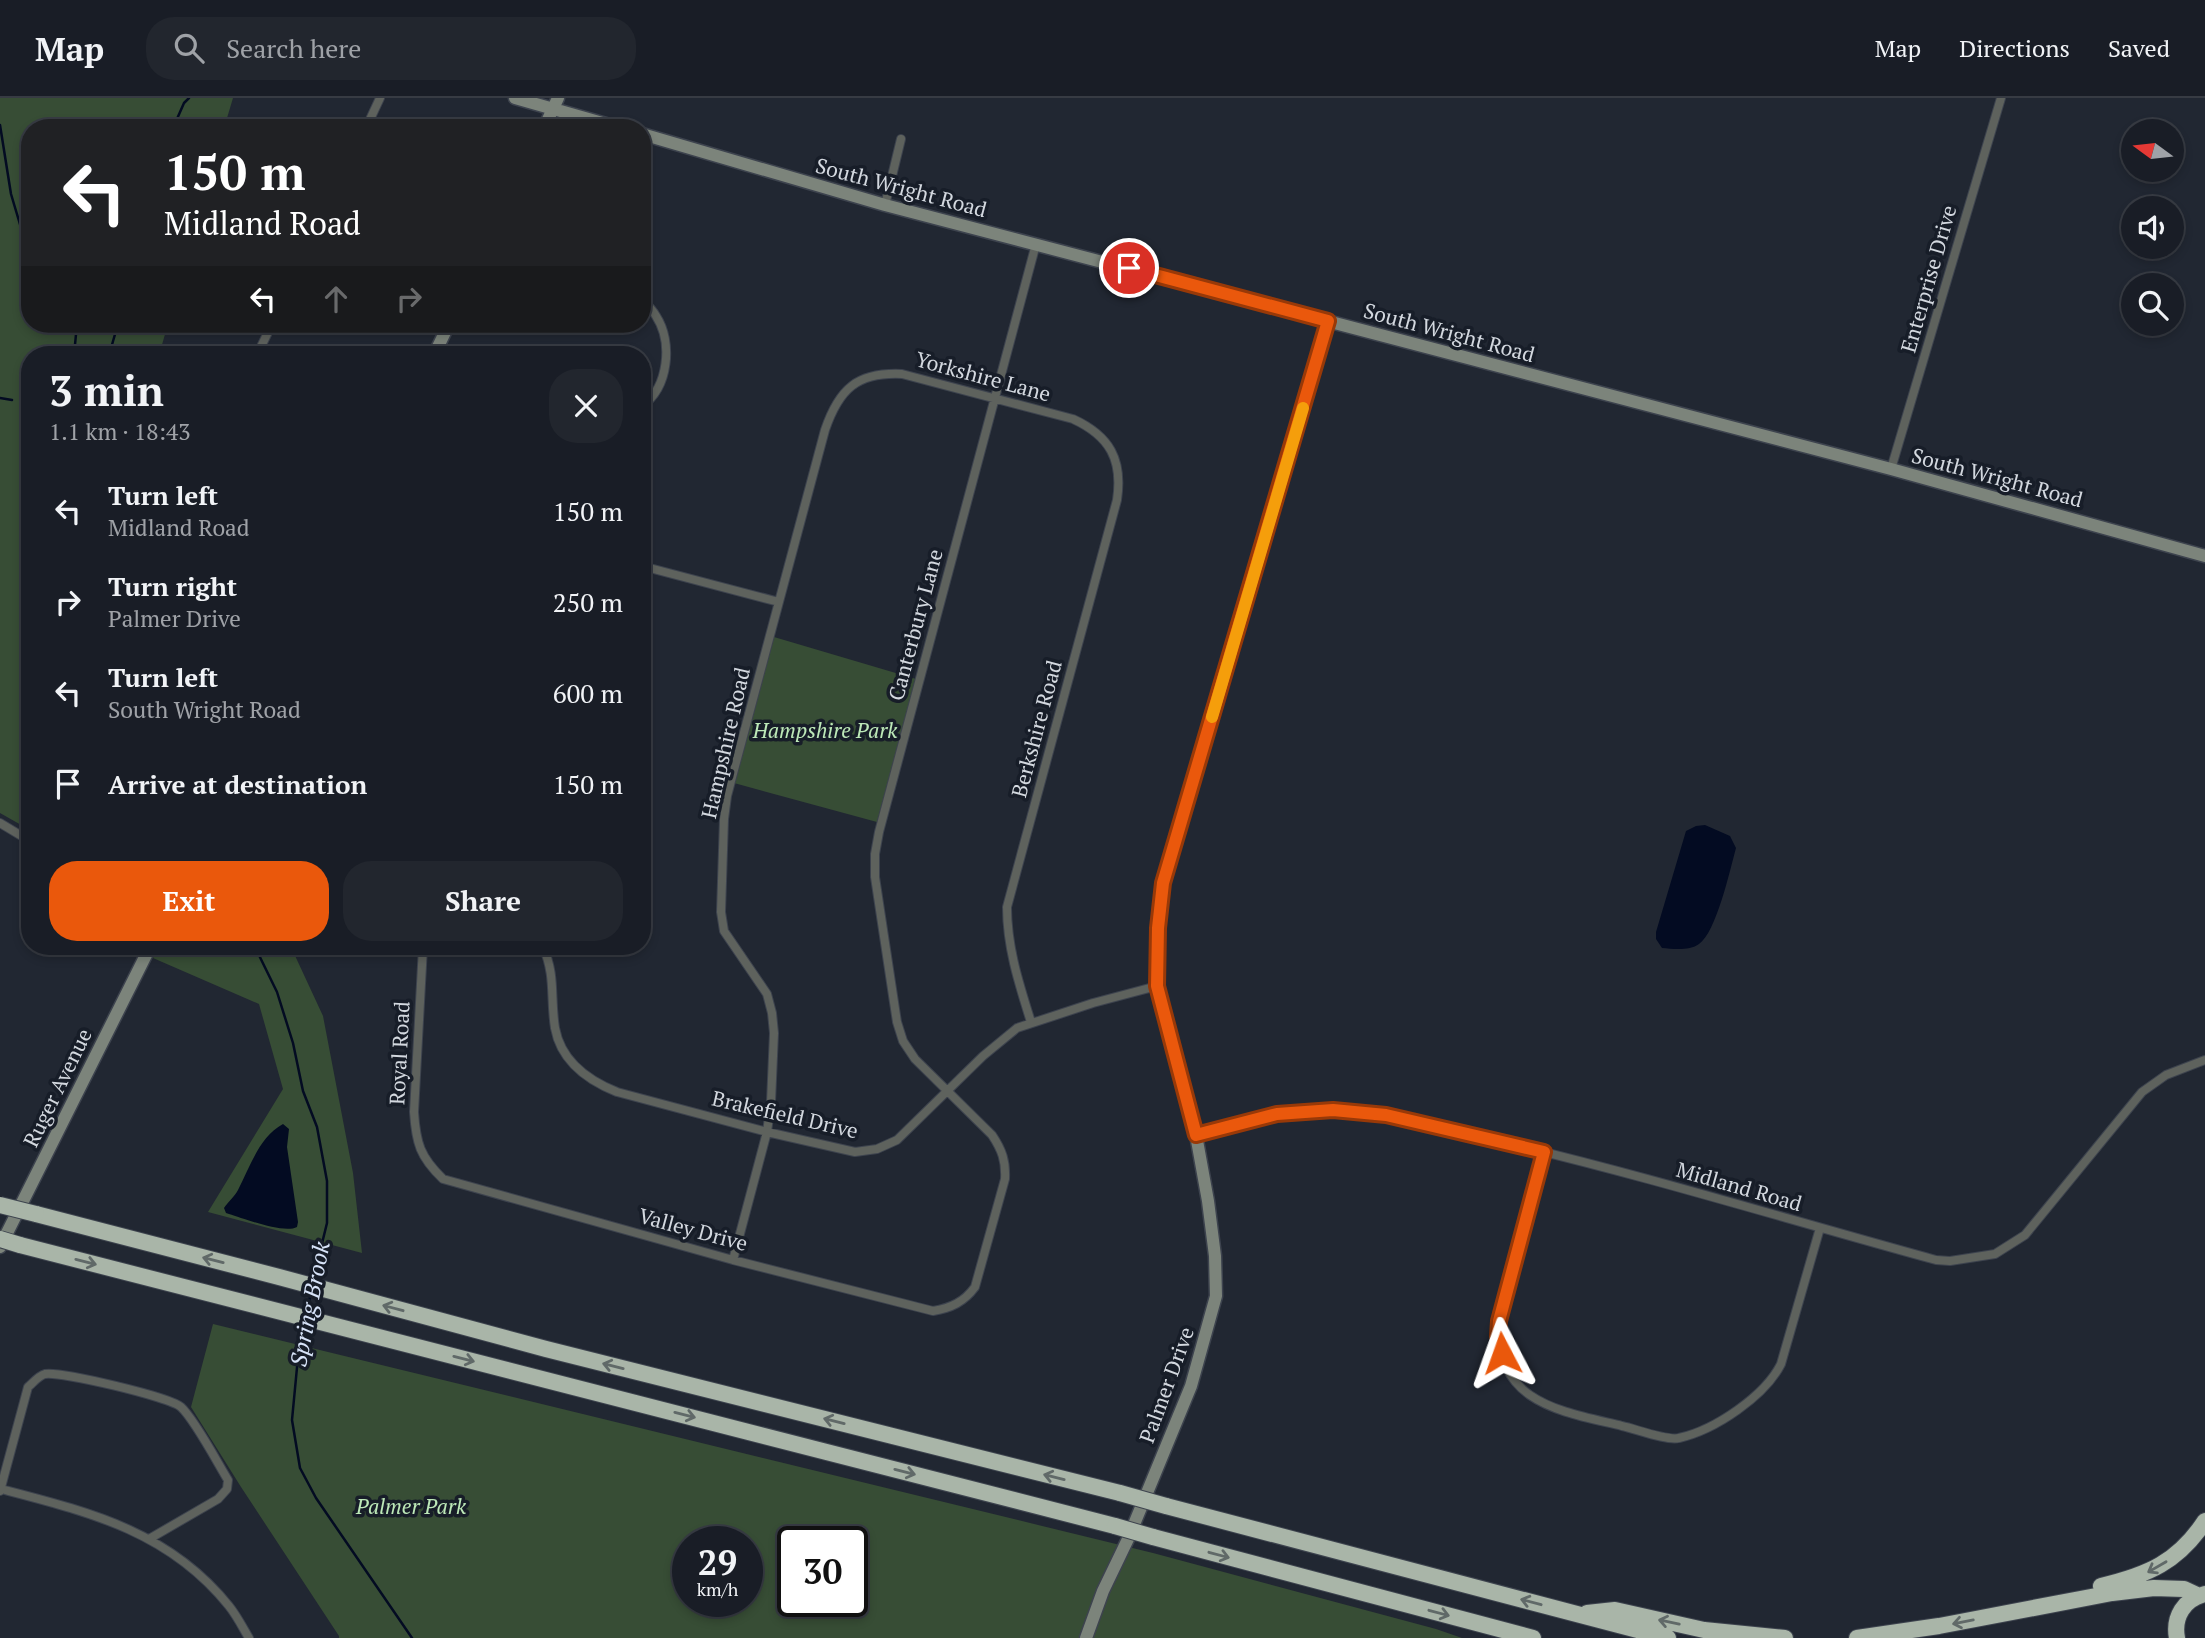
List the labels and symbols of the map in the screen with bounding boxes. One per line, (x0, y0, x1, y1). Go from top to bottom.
north arrow (2121, 119, 2184, 182)
street label: South Wright Road (813, 151, 990, 223)
street label: Enterprise Drive (1894, 202, 1962, 356)
pin (1099, 238, 1159, 298)
street label: South Wright Road (1361, 296, 1538, 368)
street label: Yorkshire Lane (913, 345, 1054, 408)
street label: South Wright Road (1909, 441, 2086, 513)
street label: Canterbury Lane (881, 546, 949, 704)
street label: Berkshire Road (1004, 657, 1068, 800)
street label: Hampshire Road (694, 664, 756, 821)
park label: Hampshire Park (752, 716, 898, 744)
street label: Royal Road (382, 1000, 416, 1105)
street label: Ruger Avenue (16, 1024, 98, 1151)
street label: Brakefield Drive (709, 1084, 861, 1144)
street label: Midland Road (1673, 1155, 1806, 1217)
street label: Valley Drive (636, 1201, 751, 1257)
water label: Spring Brook (282, 1238, 337, 1369)
one-way arrow (202, 1253, 225, 1266)
one-way arrow (74, 1256, 96, 1269)
one-way arrow (382, 1301, 405, 1314)
position arrow (1465, 1316, 1539, 1390)
street label: Palmer Drive (1132, 1323, 1200, 1446)
one-way arrow (452, 1353, 475, 1366)
one-way arrow (602, 1359, 625, 1372)
one-way arrow (673, 1409, 696, 1422)
one-way arrow (823, 1414, 845, 1427)
one-way arrow (893, 1466, 916, 1479)
one-way arrow (1043, 1470, 1066, 1483)
park label: Palmer Park (355, 1492, 467, 1520)
speed limit sign: 30 (777, 1526, 868, 1617)
one-way arrow (1207, 1549, 1230, 1562)
one-way arrow (2147, 1560, 2167, 1574)
one-way arrow (1520, 1595, 1542, 1608)
one-way arrow (1427, 1607, 1450, 1620)
one-way arrow (1658, 1615, 1681, 1629)
one-way arrow (1952, 1616, 1975, 1629)

